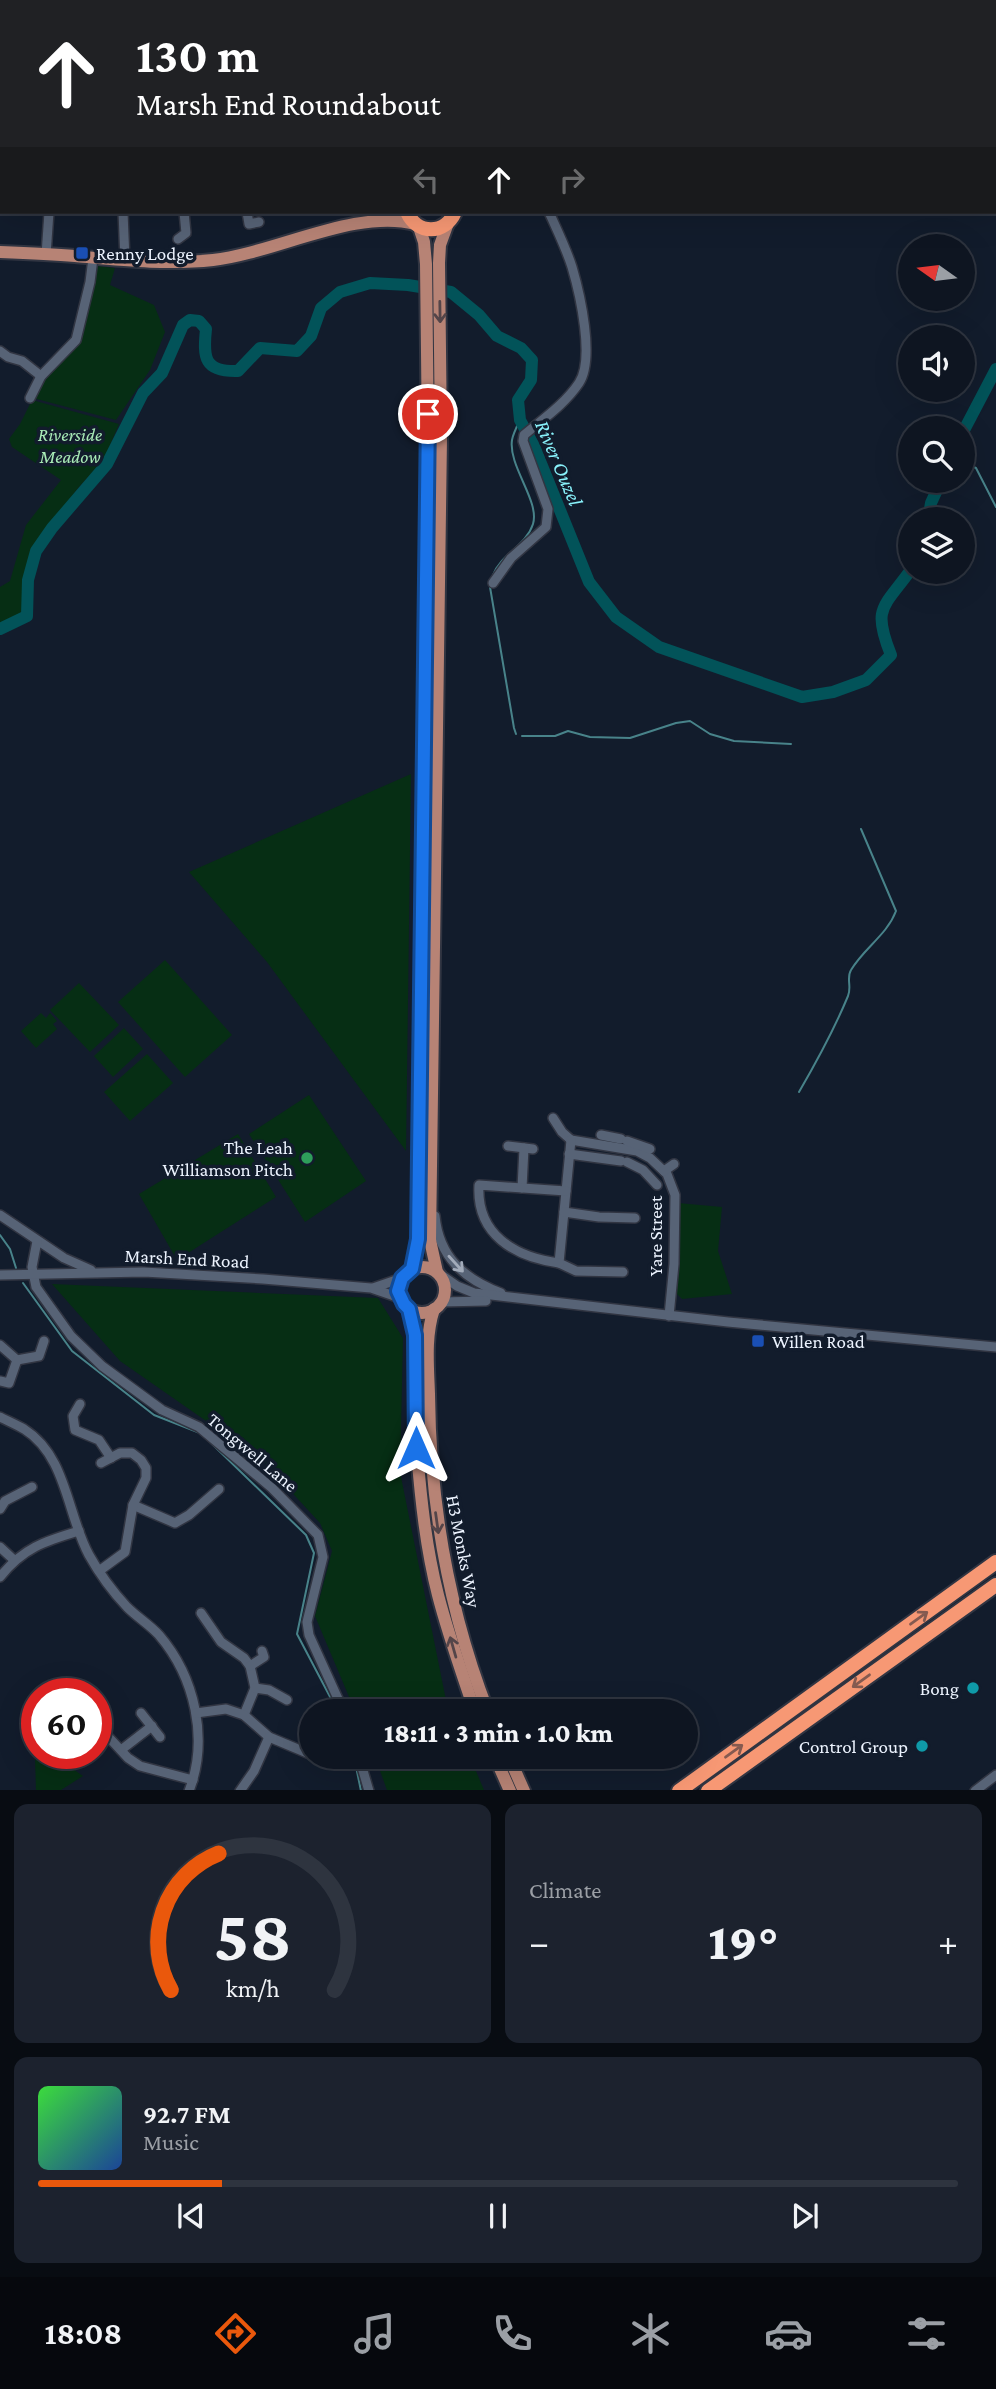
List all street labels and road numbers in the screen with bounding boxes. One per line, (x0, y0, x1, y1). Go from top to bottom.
street label: Yare Street (645, 1195, 666, 1276)
street label: Marsh End Road (124, 1245, 250, 1272)
street label: Tongwell Lane (203, 1409, 302, 1496)
street label: H3 Monks Way (442, 1493, 485, 1610)

